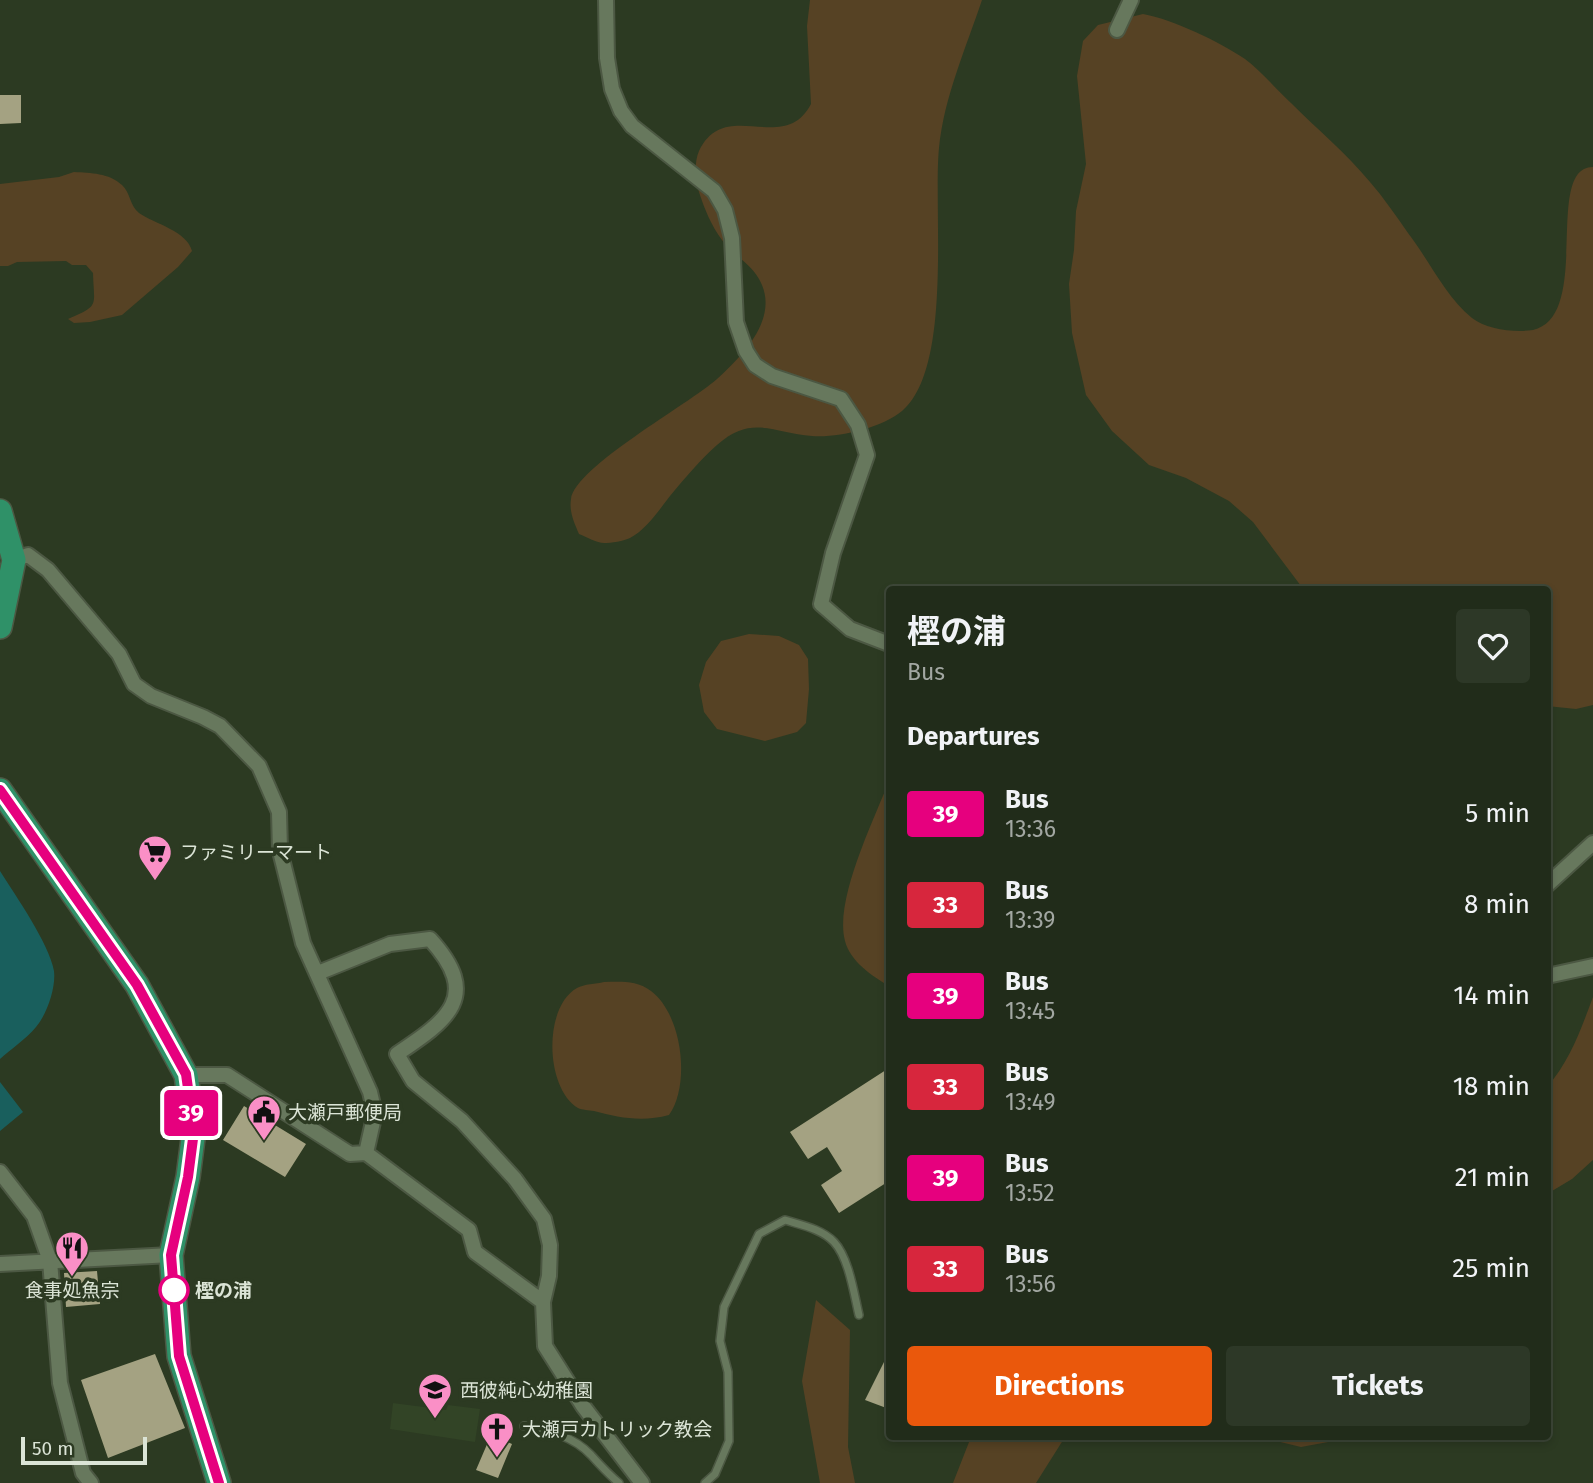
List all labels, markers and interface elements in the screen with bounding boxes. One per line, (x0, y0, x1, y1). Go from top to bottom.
button: heart (1456, 609, 1530, 683)
text: 樫の浦 (907, 612, 1006, 652)
text: Bus (907, 658, 945, 686)
text: Departures (907, 721, 1040, 752)
text: Bus (1005, 784, 1048, 815)
text: 5 min (1465, 798, 1530, 829)
text: 39 (933, 800, 958, 828)
text: 13:36 (1005, 815, 1056, 843)
supermarket icon: ファミリーマート (136, 833, 174, 882)
place label: ファミリーマート (180, 841, 332, 864)
text: Bus (1005, 875, 1048, 906)
text: 8 min (1464, 889, 1530, 920)
text: 33 (933, 891, 958, 919)
text: 13:39 (1005, 906, 1055, 934)
text: Bus (1005, 966, 1048, 997)
text: 14 min (1453, 980, 1530, 1011)
text: 39 (933, 982, 958, 1010)
text: 13:45 (1005, 997, 1055, 1025)
text: Bus (1005, 1057, 1048, 1088)
text: 18 min (1453, 1071, 1530, 1102)
text: 33 (933, 1073, 958, 1101)
text: 13:49 (1005, 1088, 1056, 1116)
line badge: 39 (160, 1090, 222, 1136)
public building icon: 大瀬戸郵便局 (245, 1093, 283, 1142)
text: 39 (178, 1099, 204, 1127)
place label: 大瀬戸郵便局 (288, 1101, 402, 1124)
text: Bus (1005, 1148, 1048, 1179)
text: 21 min (1455, 1162, 1530, 1193)
text: 39 (933, 1164, 958, 1192)
text: 13:52 (1005, 1179, 1055, 1207)
restaurant icon: 食事処魚宗 (53, 1229, 91, 1278)
text: Bus (1005, 1239, 1048, 1270)
text: 25 min (1452, 1253, 1530, 1284)
text: 33 (933, 1255, 958, 1283)
text: 13:56 (1005, 1270, 1056, 1298)
marker: 樫の浦 (159, 1275, 189, 1305)
place label: 食事処魚宗 (24, 1279, 120, 1302)
place label: 樫の浦 (195, 1279, 252, 1302)
button: Directions (907, 1346, 1212, 1426)
button: Tickets (1226, 1346, 1530, 1426)
school or university icon: 西彼純心幼稚園 (416, 1371, 454, 1420)
place label: 西彼純心幼稚園 (460, 1379, 593, 1402)
church icon: 大瀬戸カトリック教会 (478, 1410, 516, 1459)
place label: 大瀬戸カトリック教会 (522, 1418, 712, 1441)
scale bar (21, 1434, 147, 1466)
text: 50 m (32, 1437, 73, 1460)

